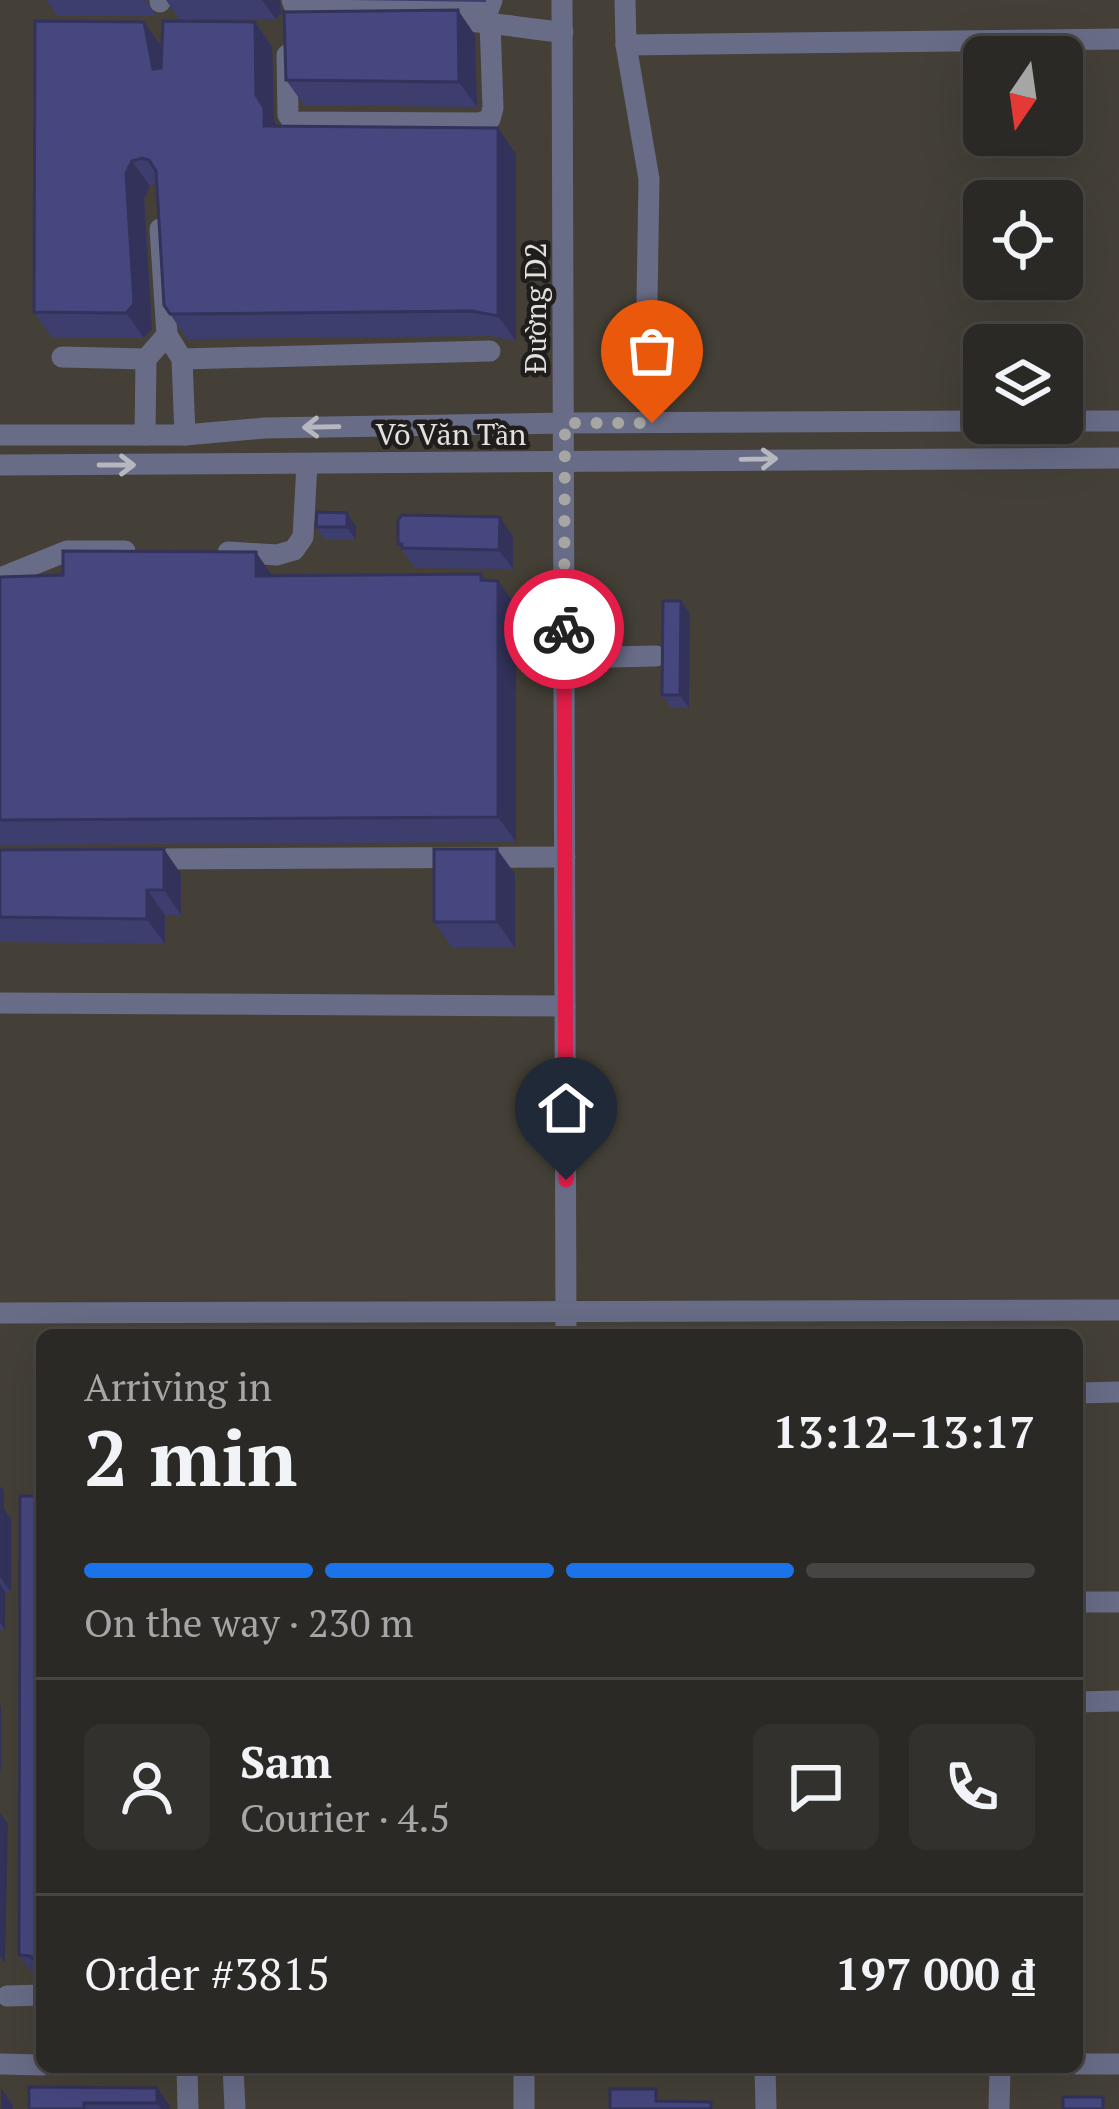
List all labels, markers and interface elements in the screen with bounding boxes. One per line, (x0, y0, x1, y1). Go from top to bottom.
north arrow (963, 36, 1083, 156)
map controls (963, 36, 1083, 444)
button: locate (963, 180, 1083, 300)
street label: Đường D2 (515, 242, 555, 374)
pin (601, 300, 703, 423)
icon: bag (619, 318, 685, 384)
button: layers (963, 324, 1083, 444)
street label: Võ Văn Tần (376, 414, 527, 454)
one-way arrow (302, 416, 341, 439)
one-way arrow (739, 448, 778, 471)
one-way arrow (97, 454, 136, 476)
courier (504, 569, 624, 689)
icon: bike (531, 596, 597, 662)
pin (515, 1057, 617, 1180)
icon: home (533, 1075, 599, 1141)
text: Arriving in (84, 1360, 272, 1412)
text: 13:12–13:17 (773, 1401, 1035, 1461)
text: 2 min (84, 1405, 297, 1508)
text: On the way · 230 m (84, 1596, 414, 1648)
button: person (84, 1724, 210, 1850)
button: chat (753, 1724, 879, 1850)
button: phone (909, 1724, 1035, 1850)
text: Sam (240, 1731, 332, 1791)
text: Courier · 4.5 (240, 1791, 450, 1843)
text: Order #3815 (84, 1943, 330, 2003)
text: 197 000 ₫ (835, 1943, 1035, 2003)

